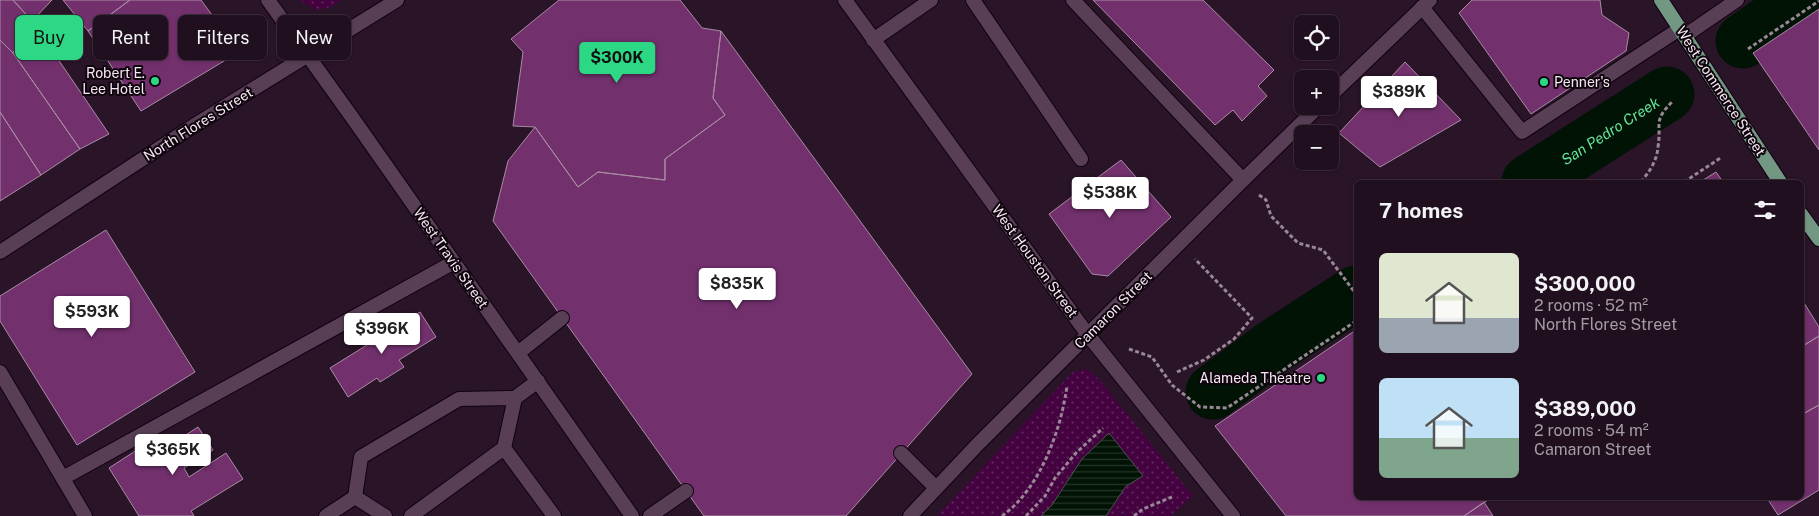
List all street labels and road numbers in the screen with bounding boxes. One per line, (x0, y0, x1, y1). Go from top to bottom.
street label: West Commerce Street (1673, 23, 1769, 159)
street label: North Flores Street (141, 84, 255, 164)
street label: West Houston Street (989, 201, 1081, 321)
street label: West Travis Street (410, 205, 492, 311)
street label: Camaron Street (1071, 268, 1155, 352)

